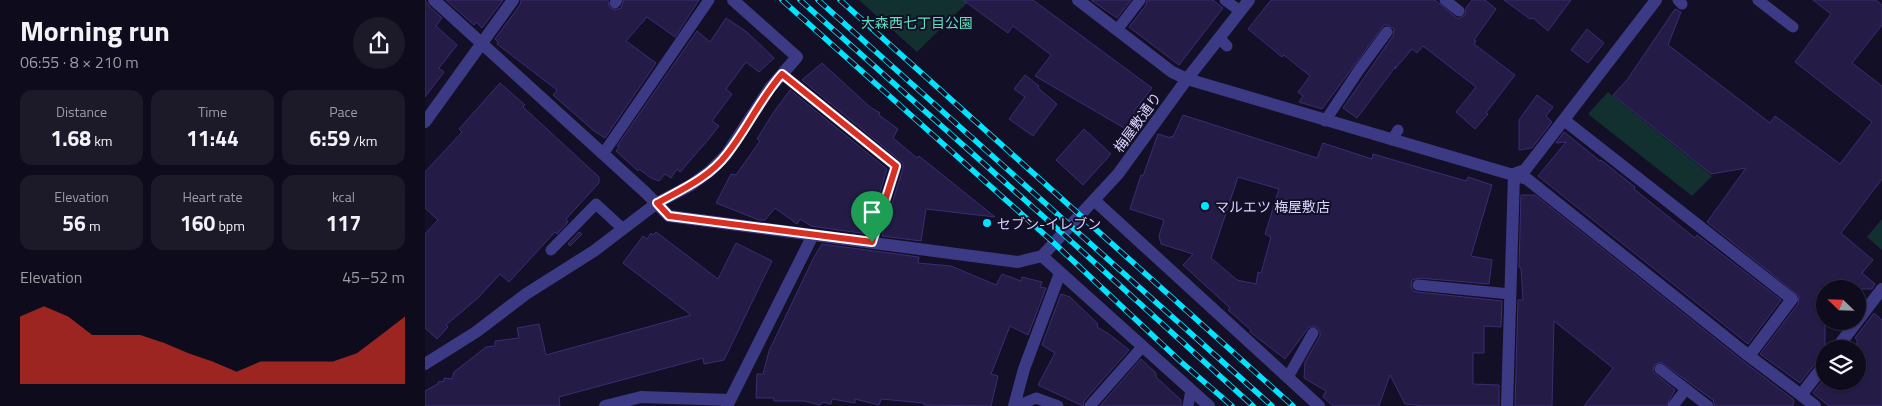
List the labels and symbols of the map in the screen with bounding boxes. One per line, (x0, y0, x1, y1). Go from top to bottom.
park label: 大森西七丁目公園 (861, 12, 973, 33)
street label: 梅屋敷通り (1108, 88, 1166, 156)
pin (851, 191, 893, 242)
place label: マルエツ 梅屋敷店 (1215, 196, 1330, 217)
marker: マルエツ 梅屋敷店 (1199, 200, 1211, 212)
place label: セブン-イレブン (997, 213, 1101, 234)
marker: セブン-イレブン (981, 217, 993, 229)
north arrow (1816, 280, 1866, 330)

